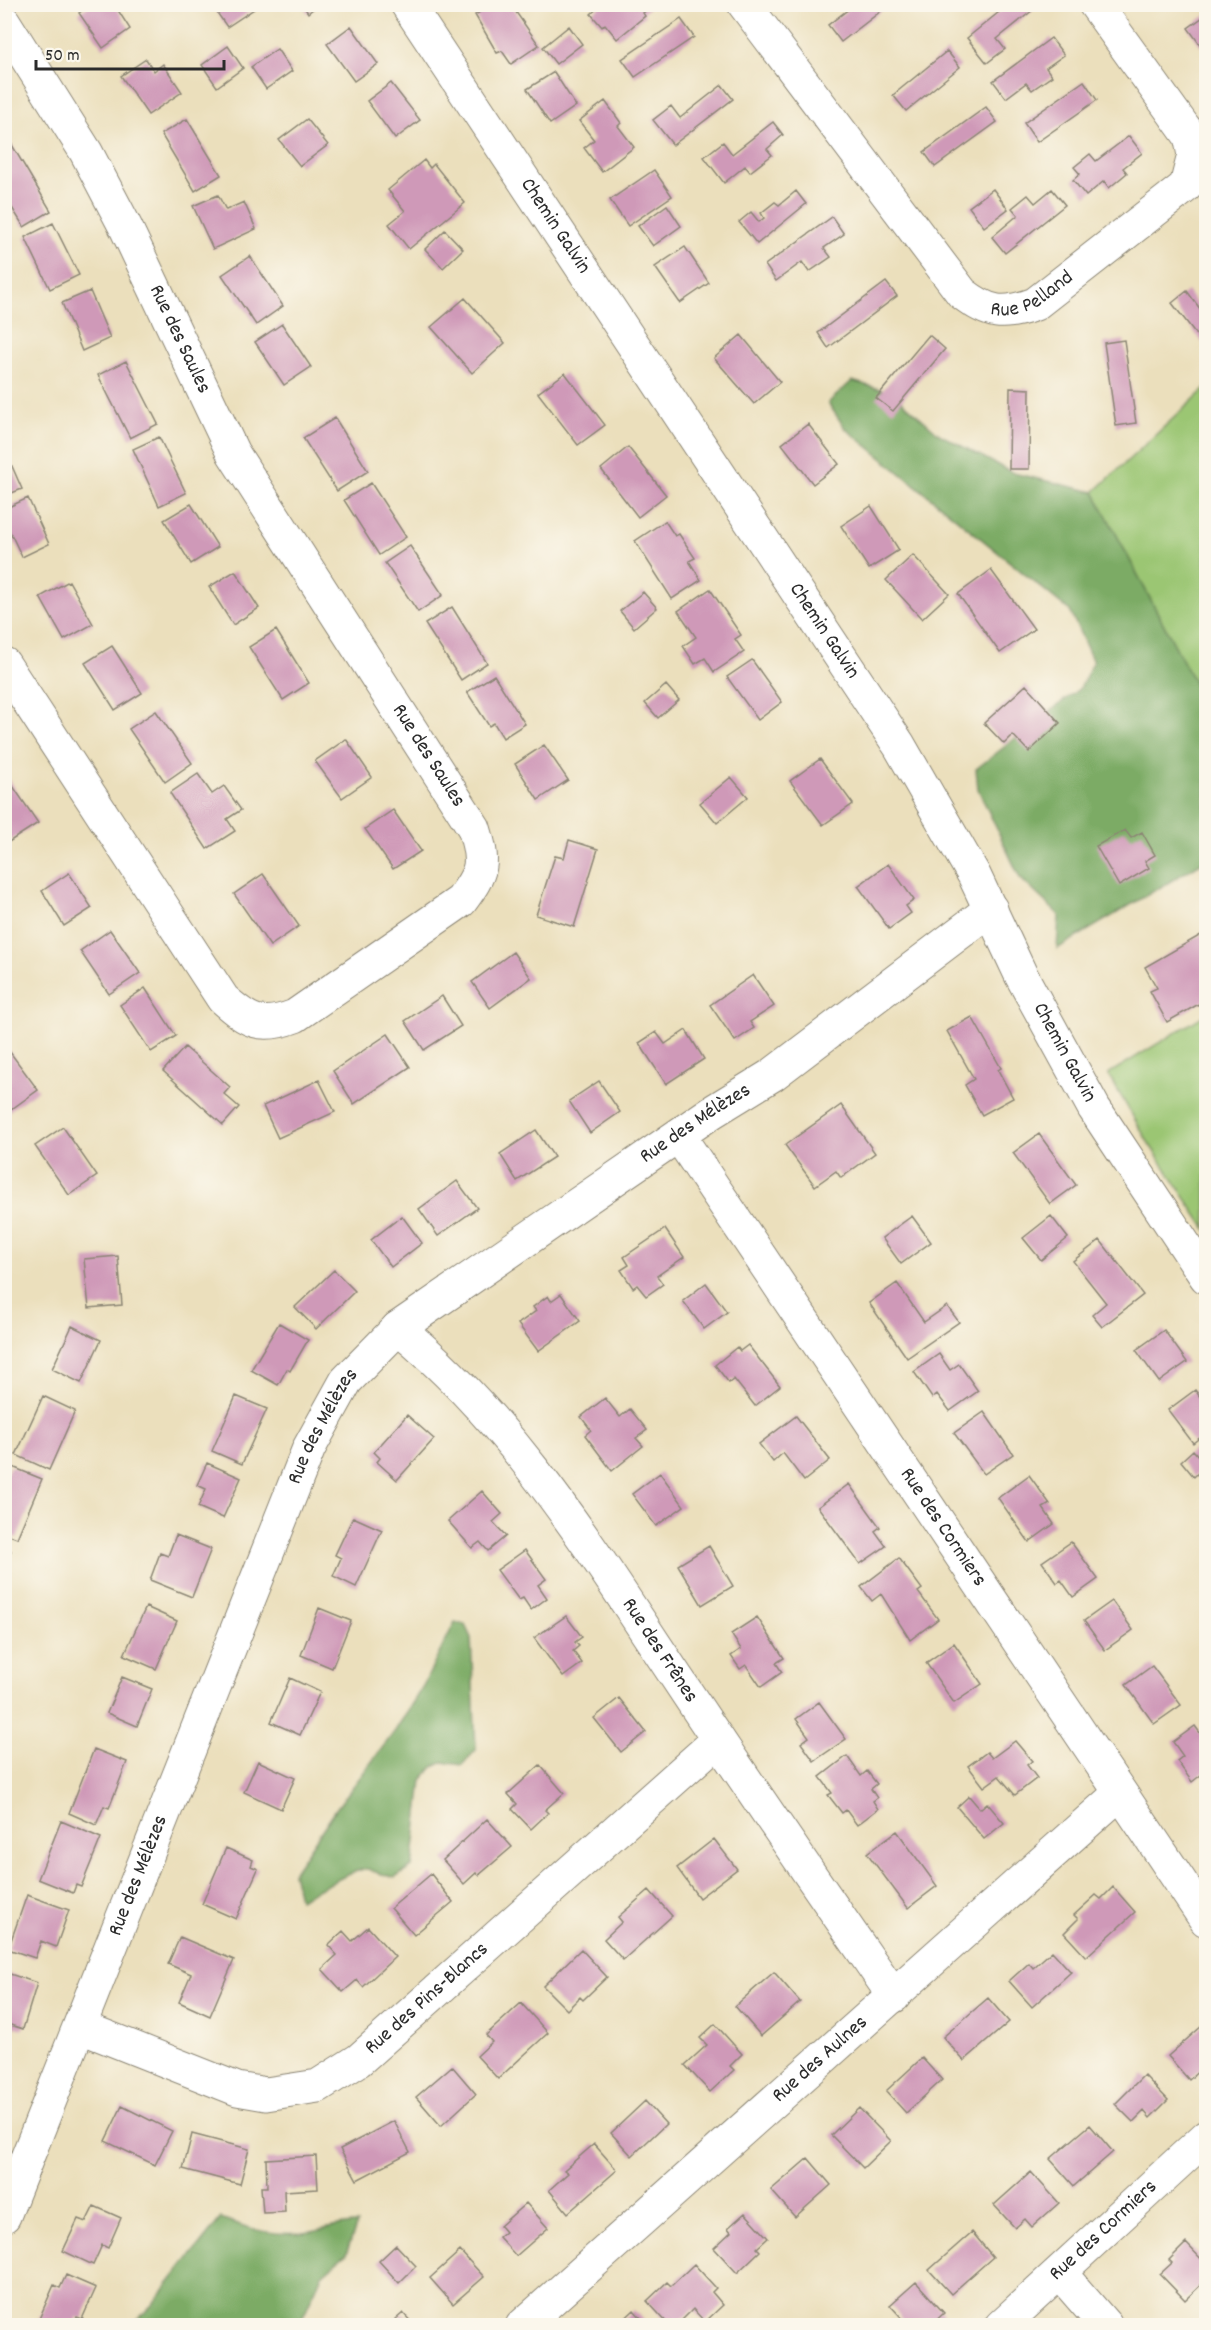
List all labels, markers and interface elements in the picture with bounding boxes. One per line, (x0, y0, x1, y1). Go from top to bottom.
scale bar (36, 33, 224, 71)
text: 50 m (45, 44, 80, 69)
street label: Chemin Galvin (512, 172, 598, 280)
street label: Rue Pelland (988, 264, 1081, 326)
street label: Rue des Saules (140, 280, 218, 399)
street label: Chemin Galvin (781, 577, 866, 685)
street label: Rue des Saules (383, 699, 472, 814)
street label: Chemin Galvin (1024, 998, 1103, 1108)
street label: Rue des Mélèzes (634, 1076, 757, 1172)
street label: Rue des Mélèzes (281, 1361, 366, 1489)
street label: Rue des Cormiers (891, 1462, 993, 1593)
street label: Rue des Frênes (613, 1593, 705, 1709)
street label: Rue des Mélèzes (102, 1811, 177, 1941)
street label: Rue des Pins-Blancs (359, 1936, 496, 2063)
street label: Rue des Aulnes (766, 2009, 875, 2111)
street label: Rue des Cormiers (1043, 2173, 1165, 2289)

